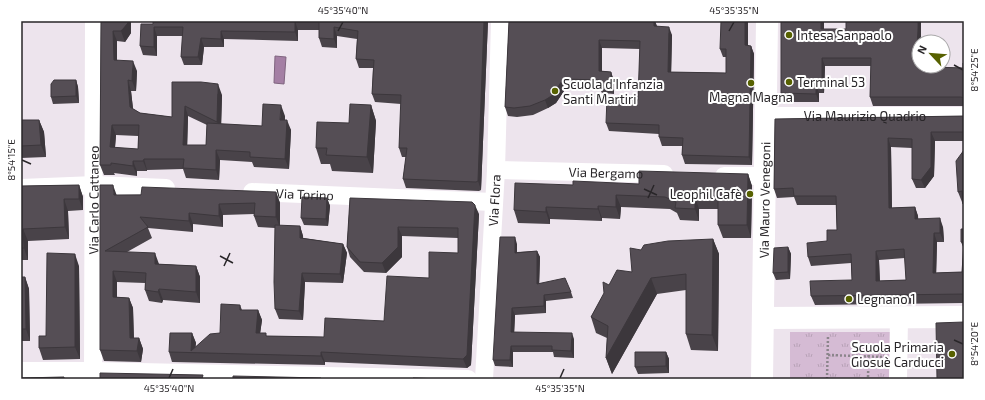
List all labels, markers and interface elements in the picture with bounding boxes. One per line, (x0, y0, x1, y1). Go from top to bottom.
text: 45°35'40"N (318, 4, 368, 16)
text: 45°35'35"N (709, 4, 759, 16)
place label: Intesa Sanpaolo (797, 27, 892, 43)
marker: Intesa Sanpaolo (784, 30, 794, 40)
north arrow (911, 34, 951, 74)
text: N (914, 43, 929, 56)
text: 8°54'25"E (968, 48, 980, 92)
place label: Terminal 53 (797, 74, 865, 90)
place label: Scuola d'Infanzia Santi Martiri (563, 76, 663, 107)
marker: Terminal 53 (784, 77, 794, 87)
marker: Magna Magna (746, 78, 756, 88)
marker: Scuola d'Infanzia Santi Martiri (550, 86, 560, 96)
place label: Magna Magna (709, 89, 793, 105)
street label: Via Maurizio Quadrio (804, 108, 926, 124)
text: 8°54'15"E (5, 139, 17, 181)
street label: Via Mauro Venegoni (756, 142, 773, 258)
street label: Via Carlo Cattaneo (85, 146, 102, 254)
street label: Via Bergamo (569, 164, 643, 182)
street label: Via Flora (485, 174, 504, 227)
street label: Via Torino (276, 185, 334, 203)
place label: Leophil Cafè (670, 186, 742, 202)
marker: Leophil Cafè (745, 189, 755, 199)
place label: Legnano 1 (857, 291, 916, 307)
marker: Legnano 1 (844, 294, 854, 304)
text: 8°54'20"E (968, 322, 980, 366)
place label: Scuola Primaria Giosuè Carducci (851, 339, 944, 370)
marker: Scuola Primaria Giosuè Carducci (947, 349, 957, 359)
text: 45°35'40"N (144, 382, 194, 394)
text: 45°35'35"N (535, 382, 585, 394)

